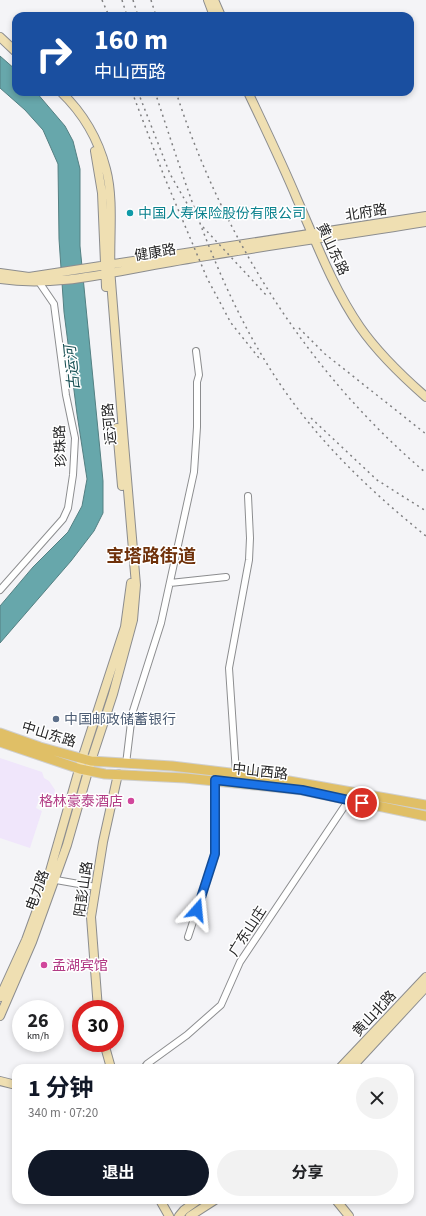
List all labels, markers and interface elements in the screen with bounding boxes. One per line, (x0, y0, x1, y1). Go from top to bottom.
text: 160 m (94, 20, 168, 60)
icon: right (28, 28, 80, 80)
text: 中山西路 (94, 60, 166, 85)
street label: 北府路 (344, 200, 388, 226)
place label: 中国人寿保险股份有限公司 (138, 204, 306, 224)
marker: 中国人寿保险股份有限公司 (125, 208, 135, 218)
street label: 黄山东路 (311, 220, 353, 279)
street label: 健康路 (133, 239, 178, 266)
water label: 古运河 (59, 341, 85, 391)
street label: 运河路 (98, 402, 122, 446)
street label: 珍珠路 (50, 424, 72, 467)
district label: 宝塔路街道 (106, 544, 196, 569)
place label: 中国邮政储蓄银行 (64, 710, 176, 730)
marker: 中国邮政储蓄银行 (51, 714, 61, 724)
street label: 中山东路 (19, 717, 78, 753)
street label: 中山西路 (231, 759, 289, 785)
pin (345, 786, 379, 820)
place label: 格林豪泰酒店 (39, 792, 123, 812)
icon: arrive (351, 792, 373, 814)
marker: 格林豪泰酒店 (126, 796, 136, 806)
street label: 阳彭山路 (70, 860, 98, 918)
street label: 电力路 (21, 867, 55, 913)
position arrow (176, 889, 218, 931)
street label: 广东山庄 (224, 903, 271, 960)
place label: 孟湖宾馆 (52, 956, 108, 976)
marker: 孟湖宾馆 (39, 960, 49, 970)
street label: 黄山北路 (348, 986, 401, 1041)
speed limit sign: 30 (72, 1000, 124, 1052)
text: 26 (27, 1007, 49, 1035)
text: km/h (27, 1029, 49, 1043)
text: 1 分钟 (28, 1071, 93, 1106)
button: close (356, 1077, 398, 1119)
text: 340 m · 07:20 (28, 1104, 98, 1122)
button: 退出 (28, 1150, 209, 1196)
button: 分享 (217, 1150, 398, 1196)

